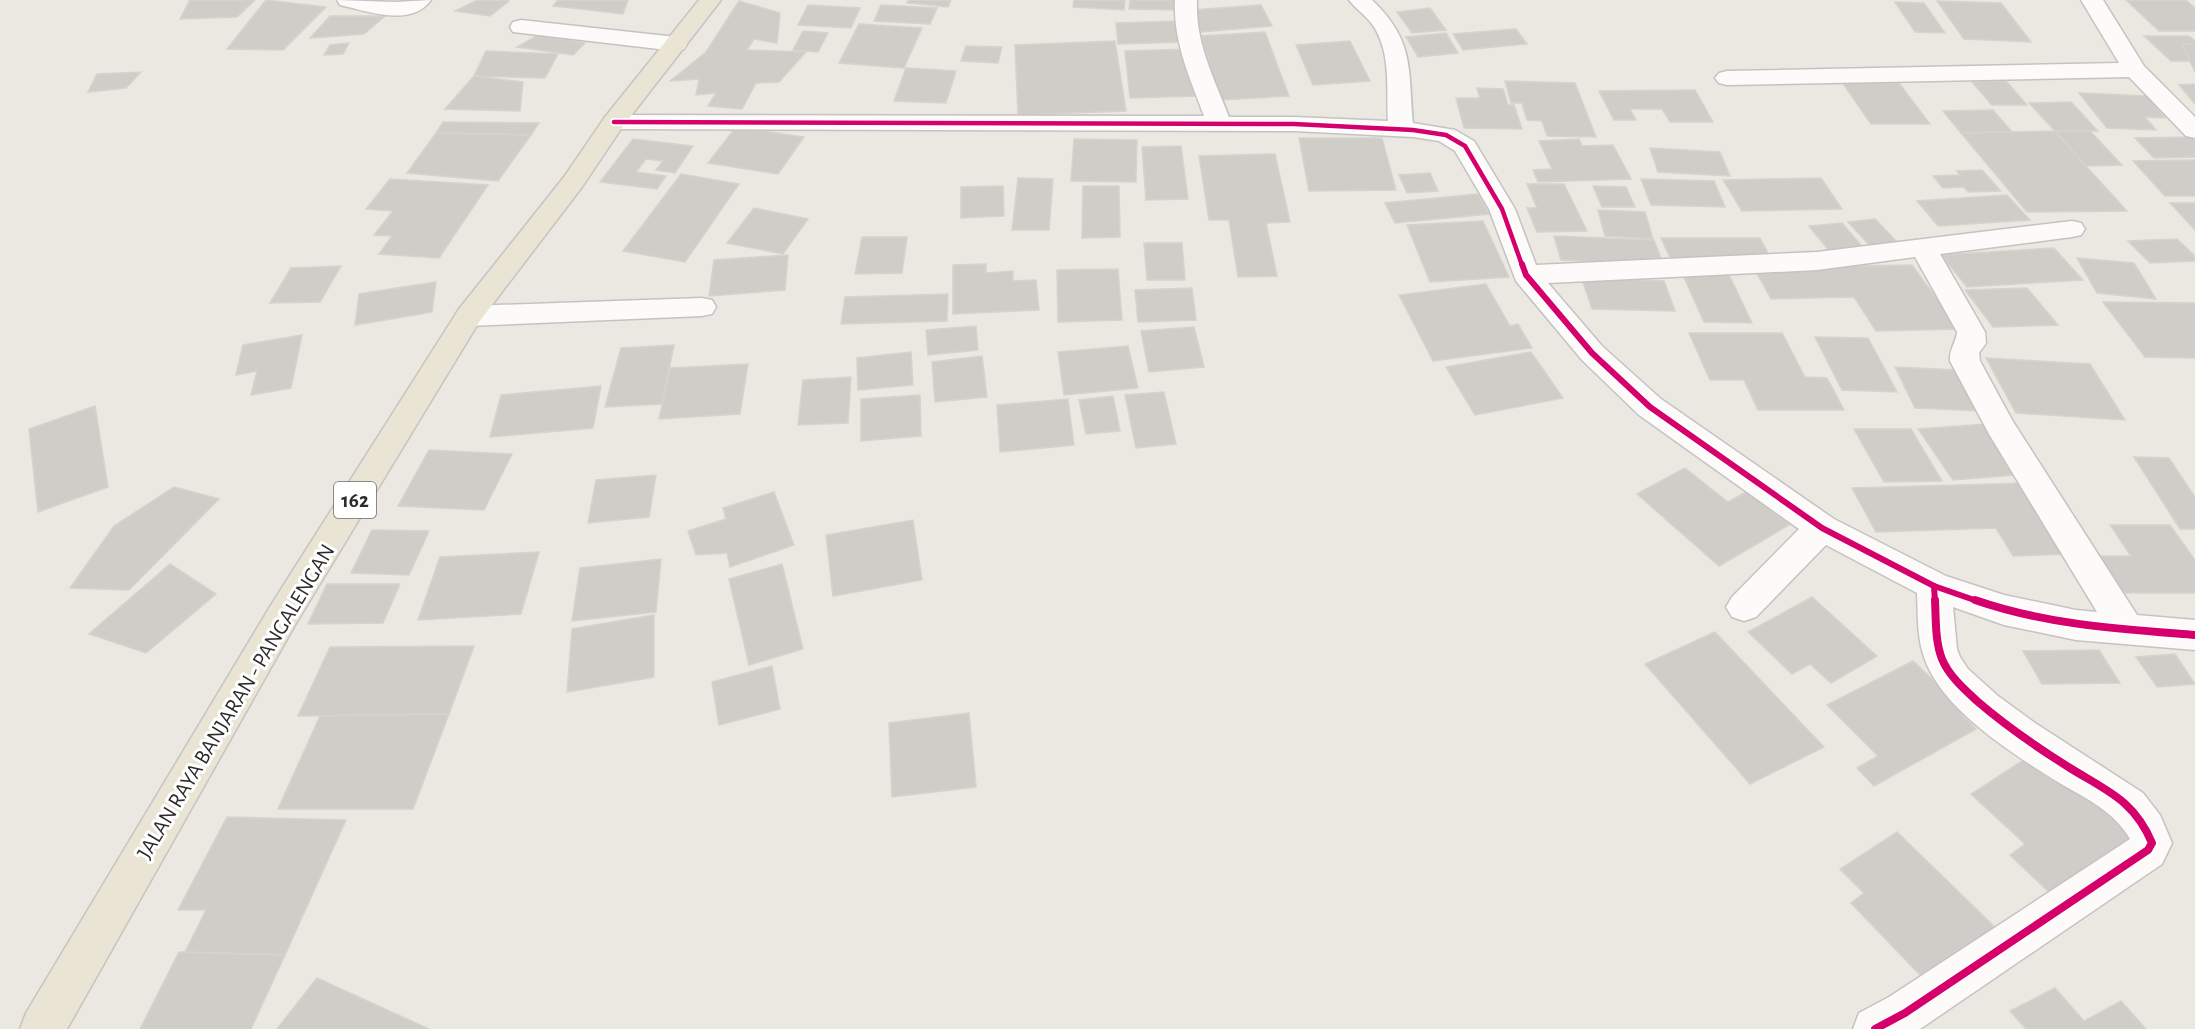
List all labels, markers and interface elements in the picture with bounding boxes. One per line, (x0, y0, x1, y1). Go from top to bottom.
road number: 162 (334, 482, 376, 518)
street label: JALAN RAYA BANJARAN - PANGALENGAN (133, 540, 339, 863)

